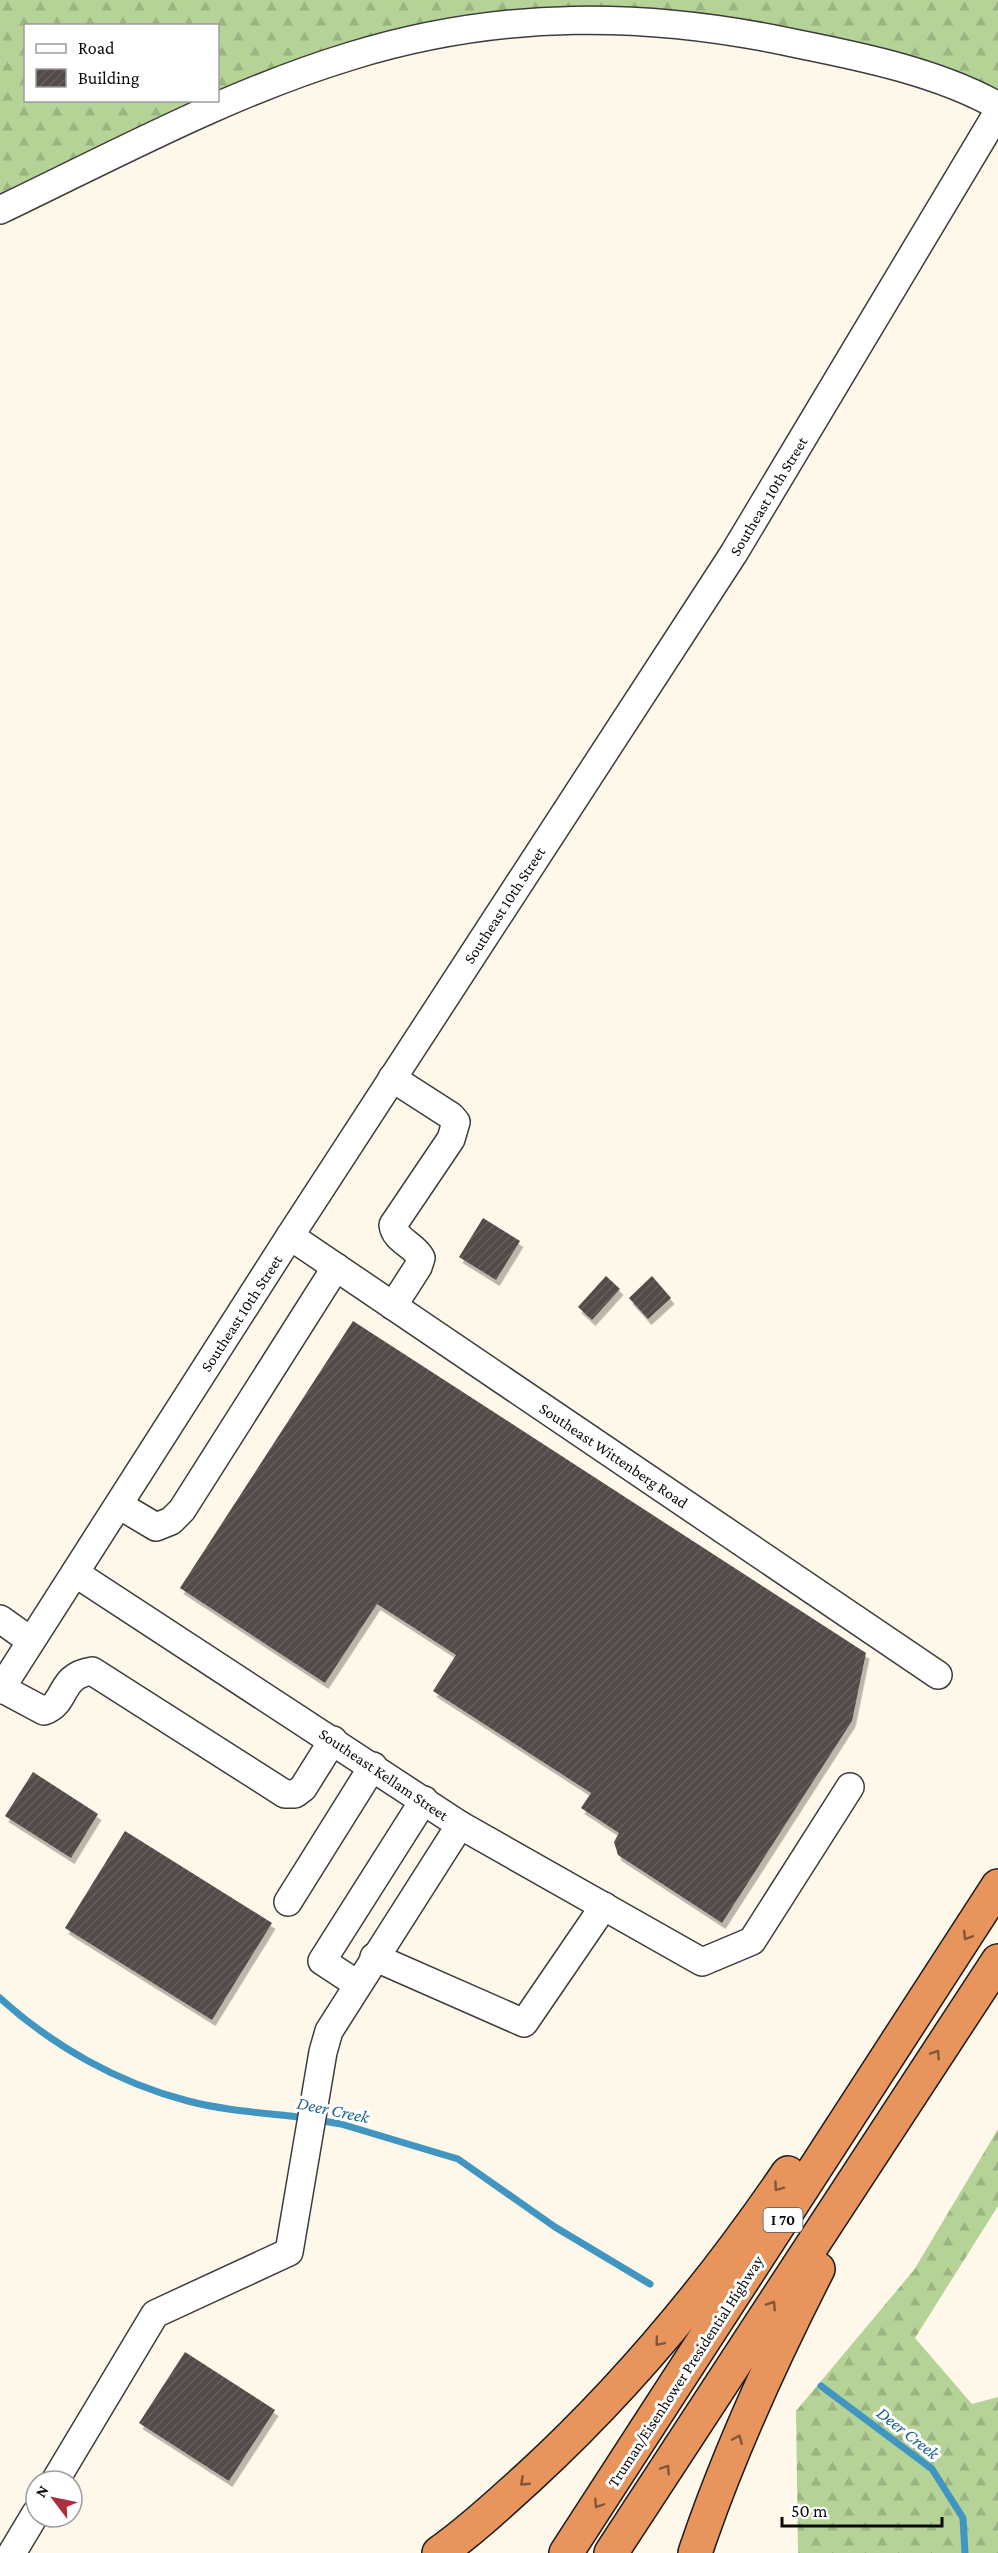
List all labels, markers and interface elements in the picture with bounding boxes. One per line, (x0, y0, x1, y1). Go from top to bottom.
legend (24, 24, 219, 102)
text: Road (78, 38, 115, 58)
text: Building (78, 68, 140, 88)
street label: Southeast 10th Street (726, 433, 811, 559)
street label: Southeast 10th Street (460, 843, 549, 967)
street label: Southeast 10th Street (197, 1251, 286, 1375)
street label: Southeast Wittenberg Road (536, 1399, 692, 1513)
street label: Southeast Kellam Street (316, 1725, 452, 1824)
one-way arrow (962, 1930, 974, 1940)
one-way arrow (929, 2050, 940, 2061)
water label: Deer Creek (295, 2093, 372, 2128)
one-way arrow (774, 2181, 785, 2192)
road number: I 70 (764, 2208, 802, 2232)
street label: Truman/Eisenhower Presidential Highway (604, 2252, 768, 2491)
one-way arrow (765, 2301, 776, 2312)
one-way arrow (656, 2335, 667, 2346)
water label: Deer Creek (873, 2403, 944, 2464)
one-way arrow (731, 2435, 743, 2446)
one-way arrow (659, 2465, 670, 2476)
north arrow (24, 2469, 84, 2529)
one-way arrow (520, 2475, 530, 2486)
text: N (32, 2482, 52, 2500)
scale bar (782, 2490, 942, 2528)
one-way arrow (594, 2498, 605, 2509)
text: 50 m (791, 2501, 828, 2521)

